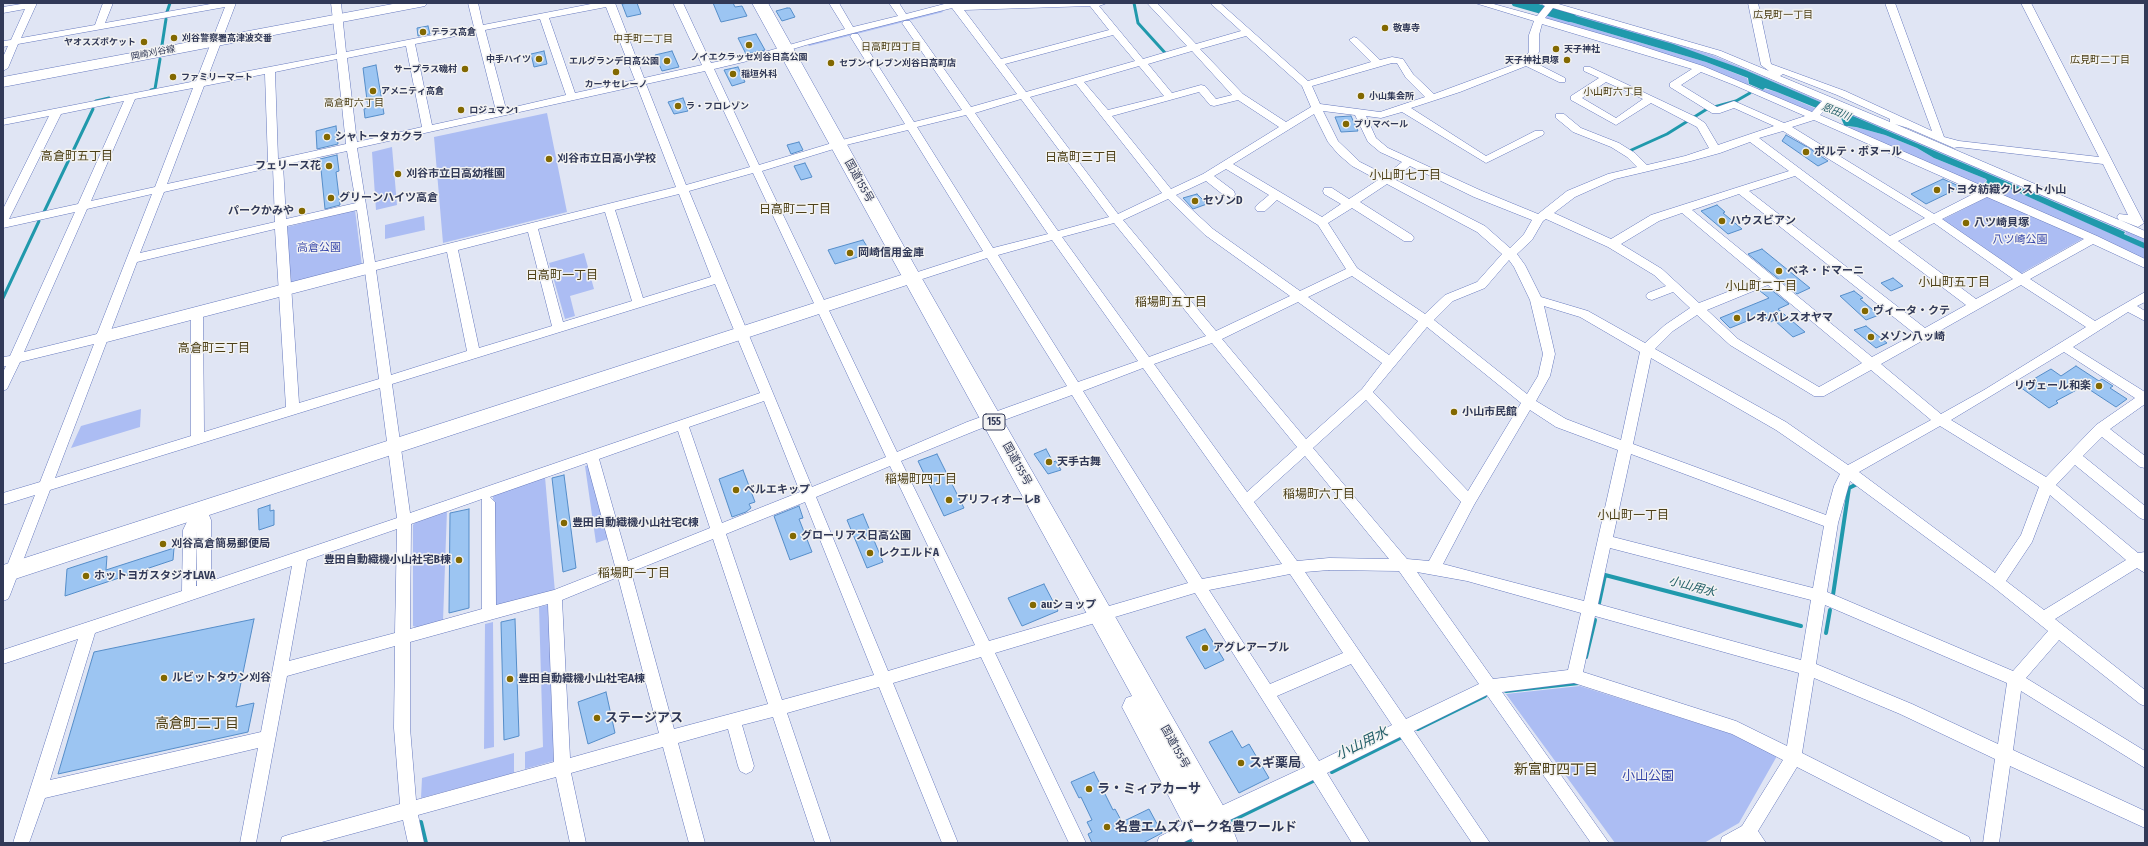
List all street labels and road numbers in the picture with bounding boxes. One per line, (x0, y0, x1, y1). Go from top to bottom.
street label: 岡崎刈谷線 (130, 43, 176, 63)
street label: 国道155号 (842, 157, 876, 205)
road number: 155 (983, 414, 1005, 430)
street label: 国道155号 (1000, 440, 1034, 488)
street label: 国道155号 (1158, 723, 1192, 771)

